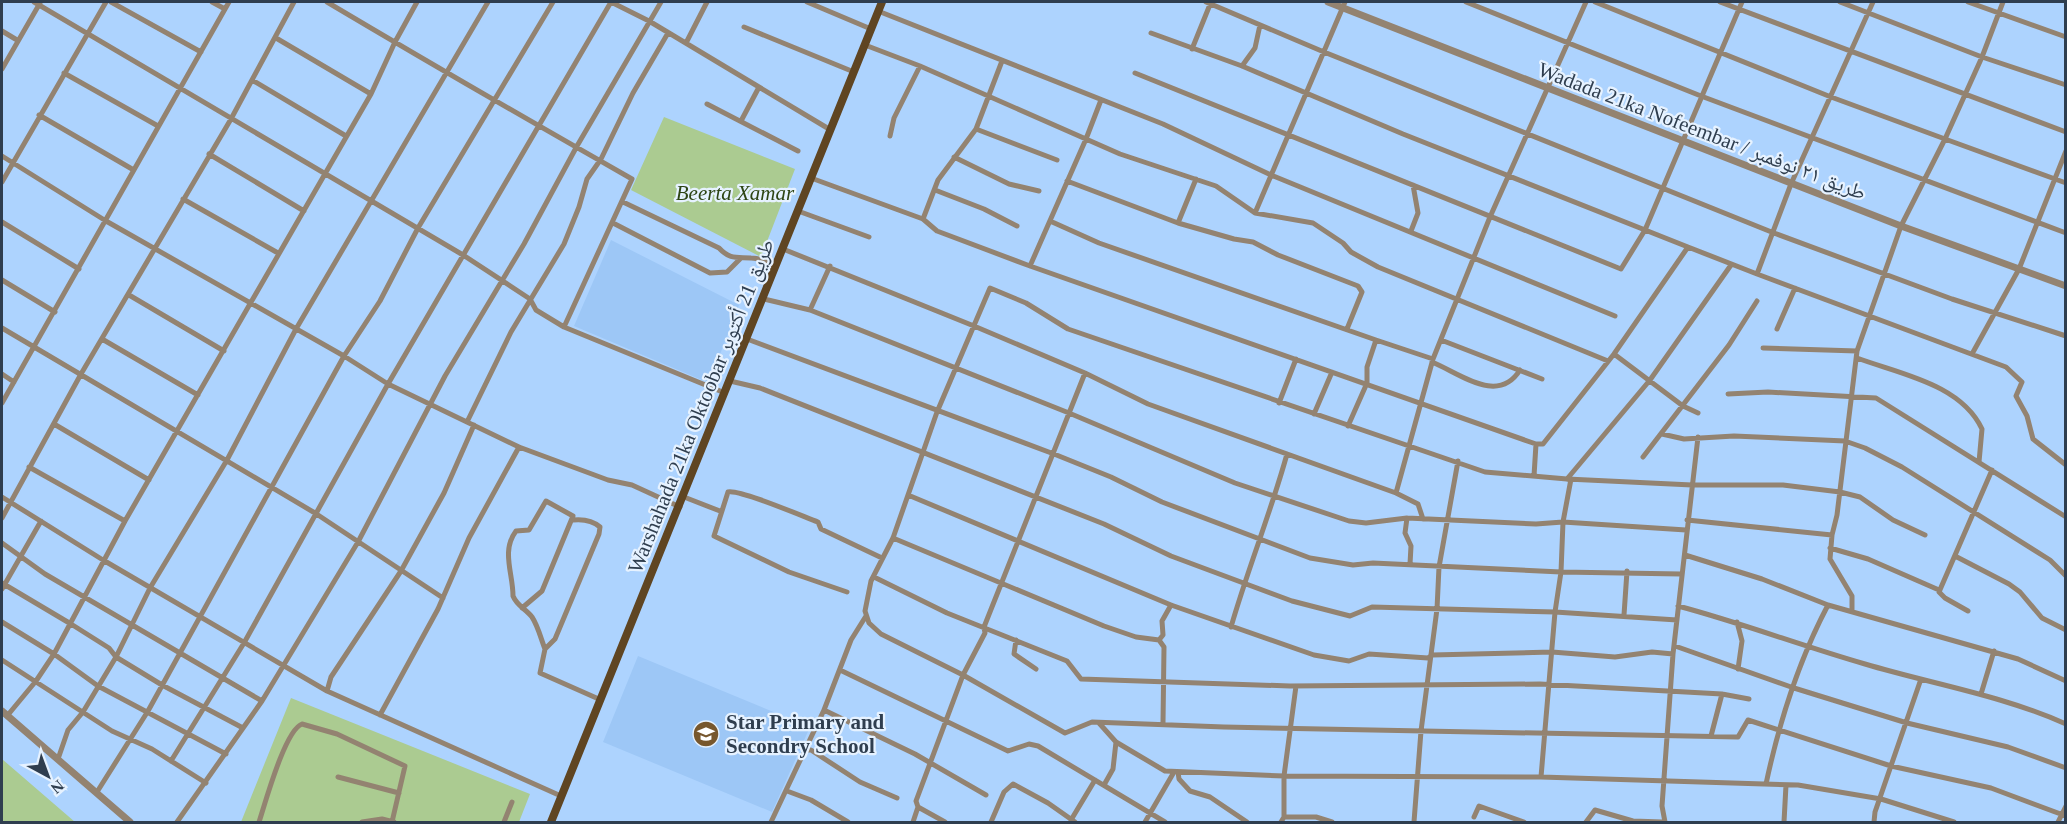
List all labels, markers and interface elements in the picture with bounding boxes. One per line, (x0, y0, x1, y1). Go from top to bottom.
street label: Wadada 21ka Nofeembar / طريق ٢١ نوفمبر (1534, 57, 1869, 206)
park label: Beerta Xamar (676, 181, 795, 205)
street label: Warshahada 21ka Oktoobar طريق 21 أكتوبر (622, 235, 780, 577)
place label: Star Primary and Secondry School (726, 710, 885, 758)
school or university icon: Star Primary and Secondry School (691, 719, 721, 749)
north arrow (18, 746, 78, 806)
text: N (47, 777, 67, 797)

